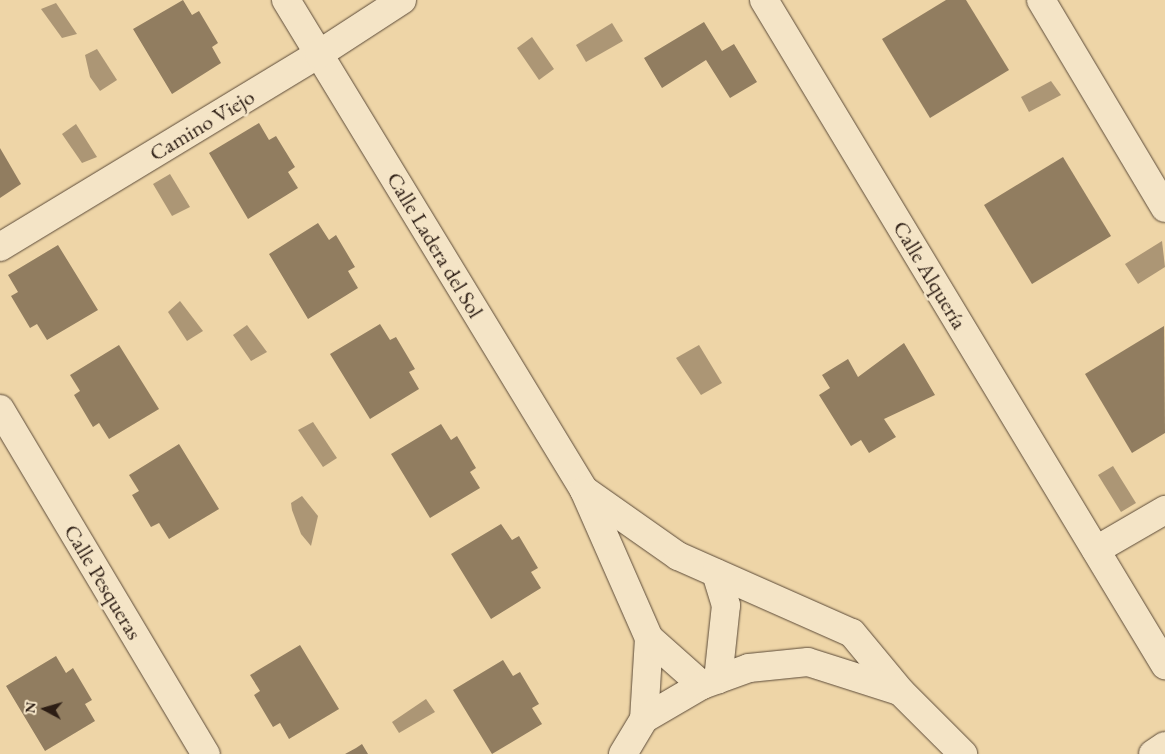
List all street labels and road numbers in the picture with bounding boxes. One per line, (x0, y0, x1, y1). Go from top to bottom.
street label: Camino Viejo (145, 83, 259, 167)
street label: Calle Ladera del Sol (381, 167, 489, 323)
street label: Calle Alquería (887, 216, 973, 334)
street label: Calle Pesqueras (58, 520, 148, 644)

